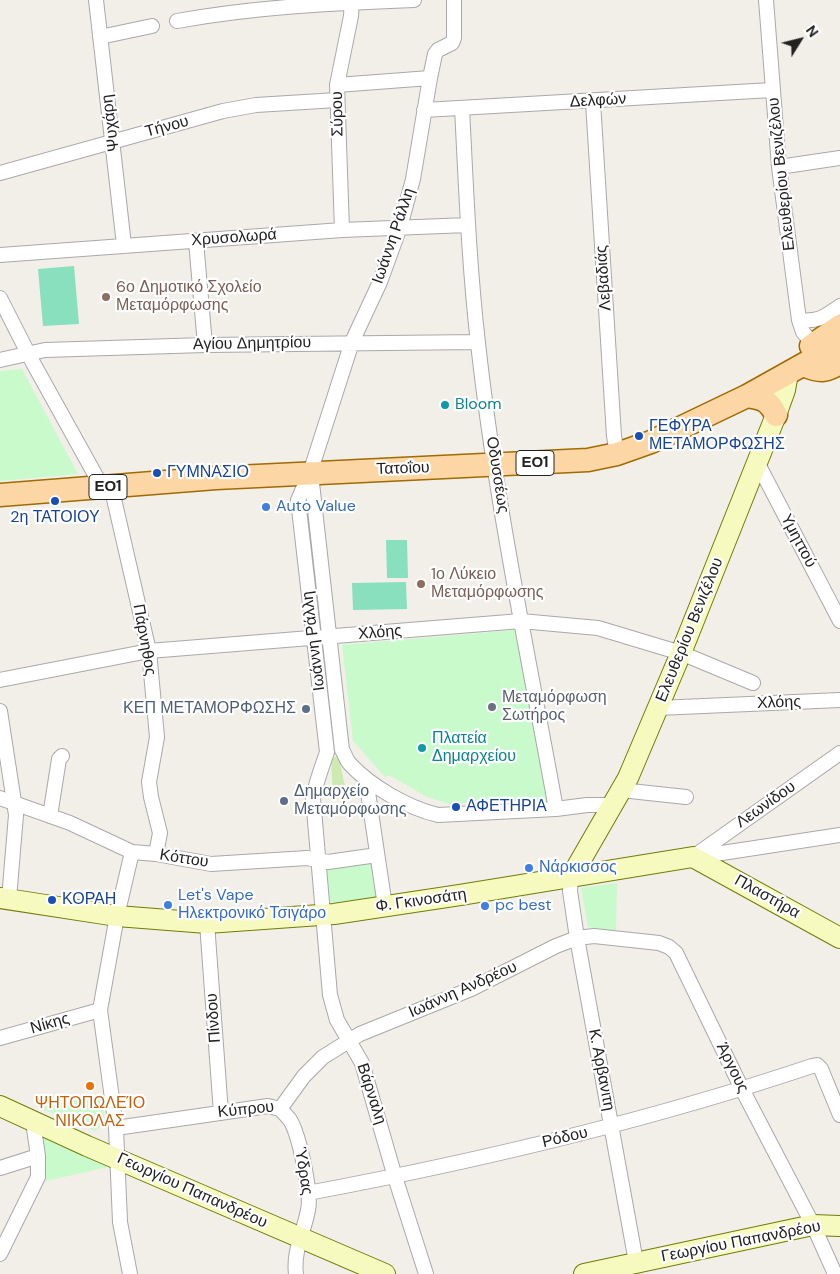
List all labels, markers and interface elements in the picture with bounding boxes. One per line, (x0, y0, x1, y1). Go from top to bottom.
north arrow (775, 15, 825, 65)
text: N (802, 22, 822, 41)
street label: Δελφών (569, 90, 627, 112)
street label: Σύρου (328, 91, 348, 137)
street label: Ψυχάρη (98, 93, 124, 153)
street label: Ελευθερίου Βενιζέλου (764, 96, 800, 252)
street label: Τήνου (143, 112, 191, 142)
street label: Ιωάννη Ράλλη (369, 186, 419, 286)
street label: Χρυσολωρά (191, 225, 277, 251)
street label: Λεβαδιάς (592, 245, 616, 311)
place label: 6ο Δημοτικό Σχολείο Μεταμόρφωσης (116, 278, 262, 316)
marker: 6ο Δημοτικό Σχολείο Μεταμόρφωσης (100, 291, 112, 303)
street label: Αγίου Δημητρίου (193, 333, 311, 355)
place label: Bloom (455, 395, 501, 415)
marker: Bloom (439, 399, 451, 411)
place label: ΓΕΦΥΡΑ ΜΕΤΑΜΟΡΦΩΣΗΣ (649, 417, 785, 455)
marker: ΓΕΦΥΡΑ ΜΕΤΑΜΟΡΦΩΣΗΣ (633, 430, 645, 442)
street label: Οδυσσέως (481, 435, 513, 515)
road number: ΕΟ1 (516, 450, 554, 476)
street label: Τατοΐου (376, 458, 430, 480)
place label: ΓΥΜΝΑΣΙΟ (167, 463, 249, 483)
marker: ΓΥΜΝΑΣΙΟ (151, 467, 163, 479)
road number: ΕΟ1 (89, 474, 127, 500)
marker: 2η ΤΑΤΟΙΟΥ (49, 495, 61, 507)
place label: Auto Value (276, 497, 356, 517)
marker: Auto Value (260, 501, 272, 513)
place label: 2η ΤΑΤΟΙΟΥ (10, 508, 100, 528)
street label: Υμηττού (776, 511, 820, 571)
street label: Ελευθερίου Βενιζέλου (652, 555, 728, 705)
place label: 1ο Λύκειο Μεταμόρφωσης (431, 565, 543, 603)
marker: 1ο Λύκειο Μεταμόρφωσης (415, 578, 427, 590)
street label: Ιωάννη Ράλλη (298, 590, 330, 692)
street label: Πάρνηθος (128, 603, 160, 677)
street label: Χλόης (357, 622, 403, 644)
place label: Μεταμόρφωση Σωτήρος (502, 688, 607, 726)
street label: Χλόης (757, 693, 801, 713)
place label: ΚΕΠ ΜΕΤΑΜΟΡΦΩΣΗΣ (123, 699, 296, 719)
marker: Μεταμόρφωση Σωτήρος (486, 701, 498, 713)
marker: ΚΕΠ ΜΕΤΑΜΟΡΦΩΣΗΣ (300, 703, 312, 715)
place label: Πλατεία Δημαρχείου (432, 729, 516, 767)
marker: Πλατεία Δημαρχείου (416, 742, 428, 754)
street label: Λεωνίδου (732, 778, 800, 832)
place label: Δημαρχείο Μεταμόρφωσης (294, 782, 406, 820)
marker: Δημαρχείο Μεταμόρφωσης (278, 795, 290, 807)
place label: ΑΦΕΤΗΡΙΑ (466, 797, 547, 817)
marker: ΑΦΕΤΗΡΙΑ (450, 801, 462, 813)
street label: Κόττου (158, 846, 210, 872)
place label: Νάρκισσος (539, 858, 617, 878)
marker: Νάρκισσος (523, 862, 535, 874)
street label: Πλαστήρα (731, 871, 803, 923)
street label: Φ. Γκινοσάτη (374, 885, 468, 917)
place label: Let's Vape Ηλεκτρονικό Τσιγάρο (178, 886, 326, 924)
place label: ΚΟΡΑΗ (62, 890, 116, 910)
marker: ΚΟΡΑΗ (46, 894, 58, 906)
place label: pc best (495, 896, 551, 916)
marker: Let's Vape Ηλεκτρονικό Τσιγάρο (162, 899, 174, 911)
marker: pc best (479, 900, 491, 912)
street label: Ιωάννη Ανδρέου (406, 958, 520, 1022)
street label: Πίνδου (203, 993, 225, 1043)
street label: Νίκης (28, 1009, 72, 1039)
street label: Κ. Αρβανιτη (584, 1027, 618, 1113)
street label: Άργους (712, 1040, 752, 1096)
street label: Βάρναλη (352, 1061, 390, 1127)
marker: ΨΗΤΟΠΩΛΕΊΟ ΝΙΚΟΛΑΣ (84, 1080, 96, 1092)
place label: ΨΗΤΟΠΩΛΕΊΟ ΝΙΚΟΛΑΣ (35, 1094, 145, 1132)
street label: Κύπρου (217, 1097, 275, 1123)
street label: Ρόδου (540, 1123, 590, 1153)
street label: Ύδρας (290, 1145, 316, 1197)
street label: Γεωργίου Παπανδρέου (114, 1149, 270, 1233)
street label: Γεωργίου Παπανδρέου (660, 1217, 822, 1267)

